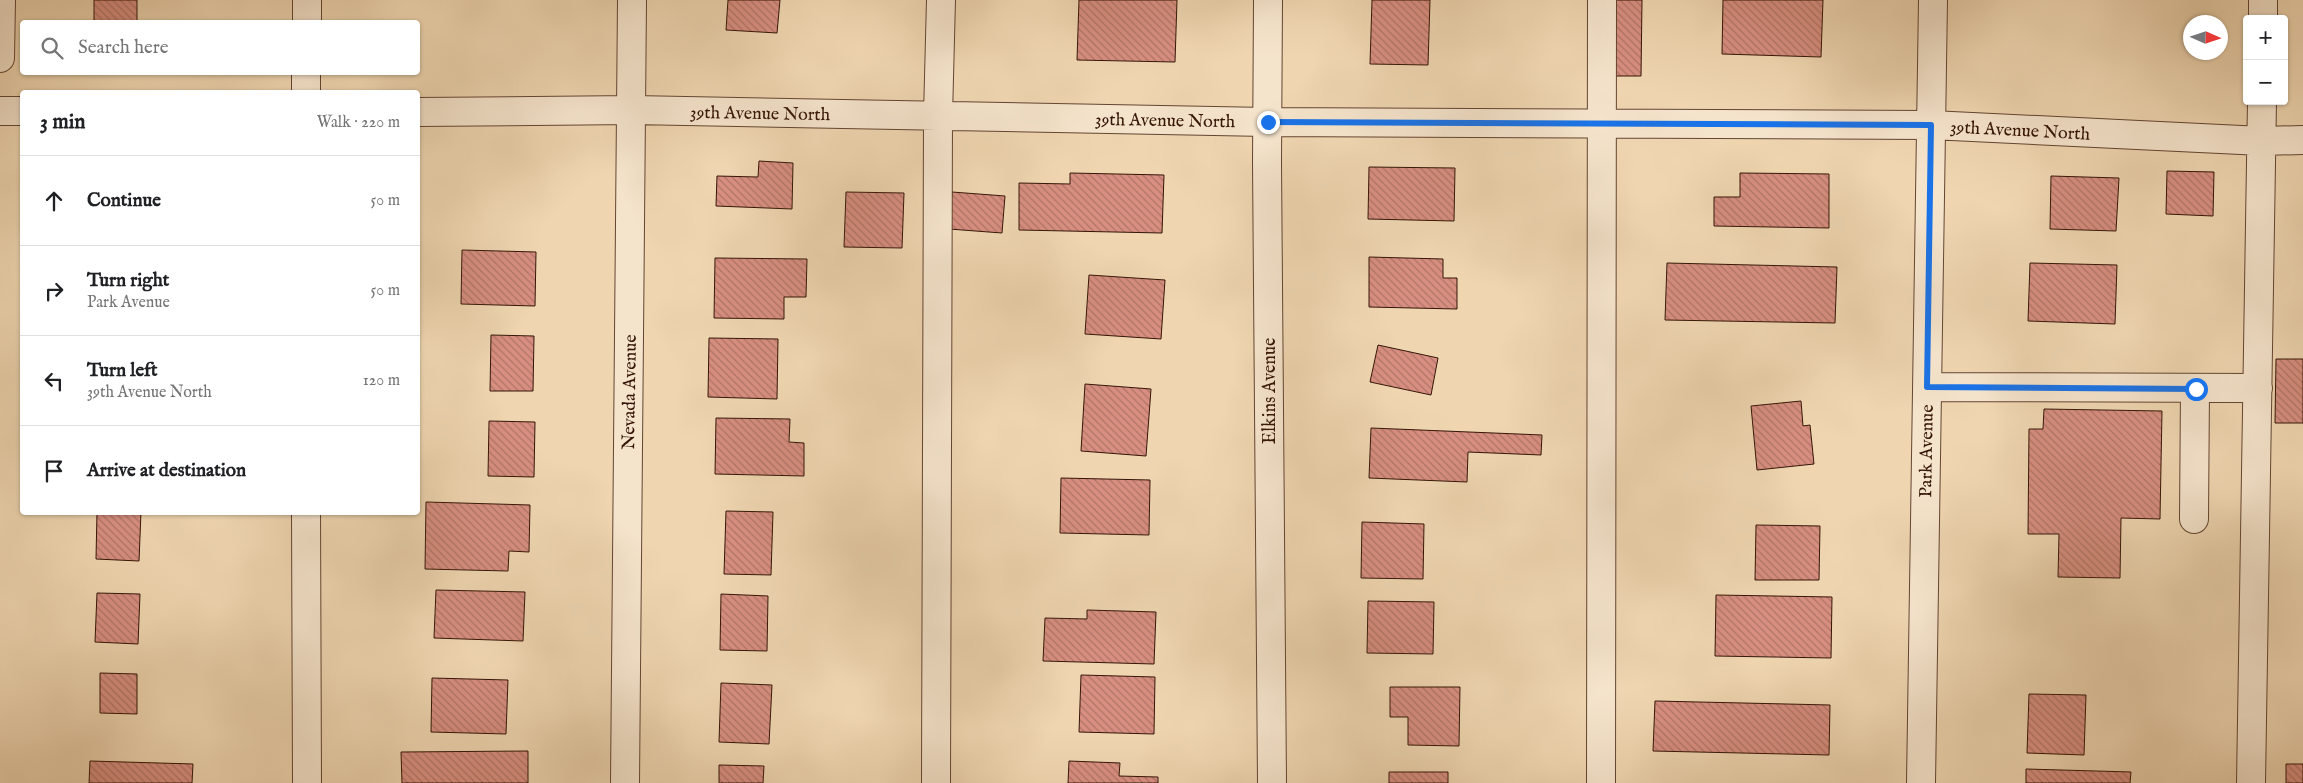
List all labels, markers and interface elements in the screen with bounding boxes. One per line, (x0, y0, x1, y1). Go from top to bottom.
north arrow (2183, 15, 2228, 60)
map controls (2243, 15, 2288, 105)
button: + (2243, 15, 2288, 60)
search box (20, 20, 420, 75)
icon: search (38, 34, 66, 62)
text: Search here (78, 36, 169, 60)
button: − (2243, 60, 2288, 105)
street label: 39th Avenue North (690, 102, 831, 127)
text: 3 min (40, 109, 85, 136)
street label: 39th Avenue North (1095, 109, 1236, 134)
route end (1257, 111, 1280, 134)
text: Walk · 220 m (317, 113, 400, 133)
street label: 39th Avenue North (1949, 116, 2091, 147)
icon: ahead (40, 187, 68, 215)
text: Continue (87, 189, 161, 213)
text: 50 m (371, 191, 400, 211)
text: Turn right (87, 269, 169, 293)
icon: right (40, 277, 68, 305)
text: 50 m (371, 281, 400, 301)
text: Park Avenue (87, 293, 170, 313)
street label: Nevada Avenue (618, 334, 643, 450)
street label: Elkins Avenue (1259, 338, 1282, 444)
text: Turn left (87, 359, 158, 383)
icon: left (40, 367, 68, 395)
text: 120 m (363, 371, 400, 391)
route start (2185, 378, 2208, 401)
text: 39th Avenue North (87, 383, 212, 403)
street label: Park Avenue (1915, 404, 1940, 498)
icon: arrive (40, 457, 68, 485)
text: Arrive at destination (87, 459, 246, 483)

